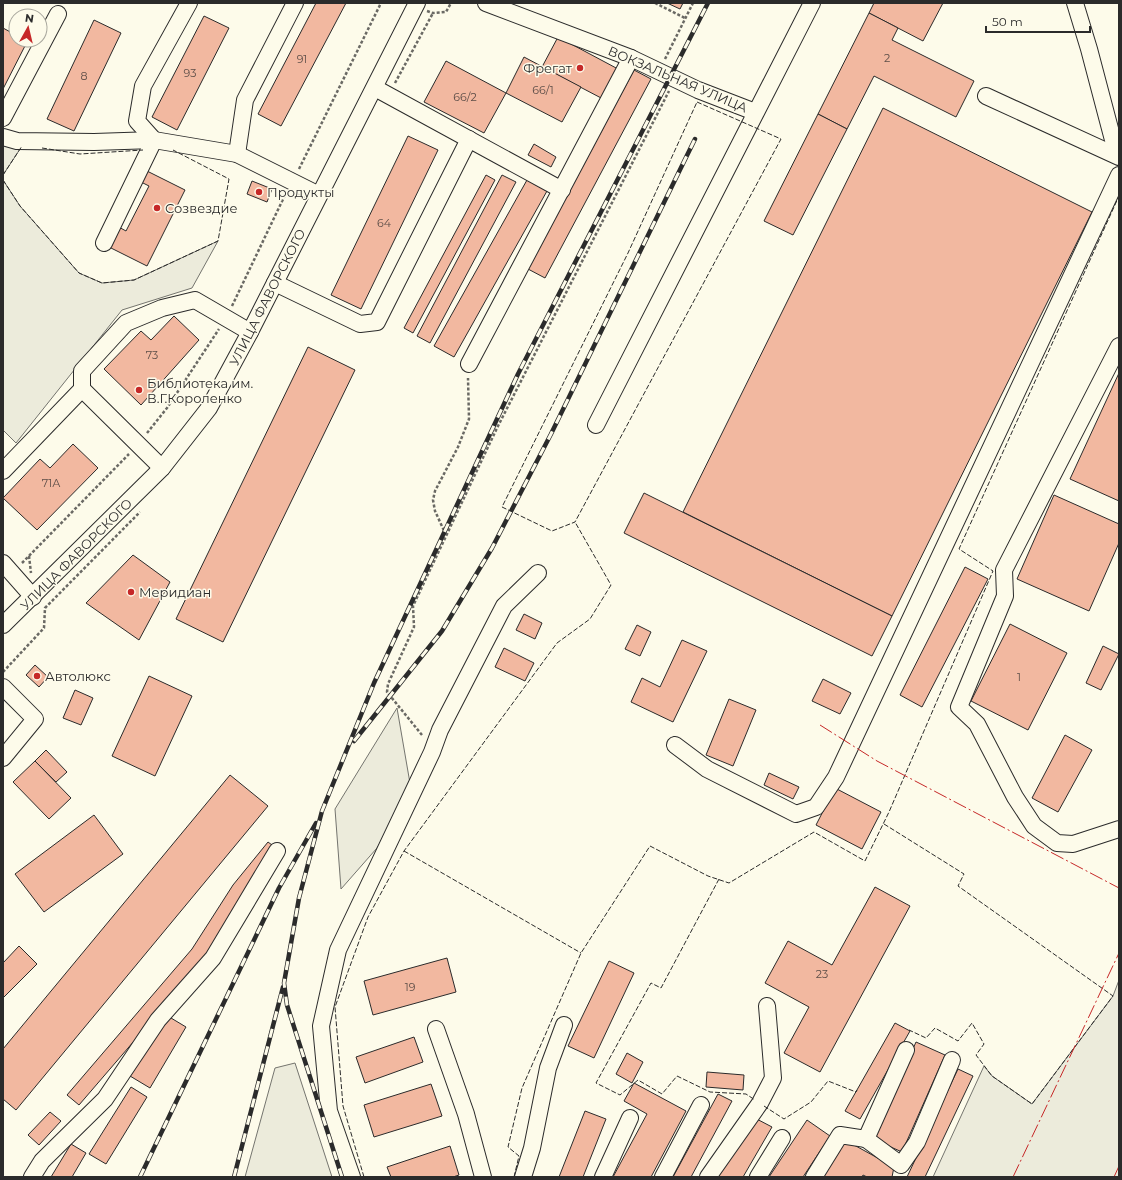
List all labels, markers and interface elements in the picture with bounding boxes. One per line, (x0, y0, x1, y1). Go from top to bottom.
north arrow (8, 8, 48, 48)
scale bar (986, 8, 1090, 34)
text: N (24, 11, 35, 26)
text: 50 m (992, 14, 1023, 29)
street label: ВОКЗАЛЬНАЯ УЛИЦА (606, 42, 750, 116)
house number: 2 (884, 51, 890, 65)
house number: 91 (297, 52, 307, 66)
place label: Фрегат (523, 60, 573, 76)
marker: Фрегат (575, 63, 585, 73)
house number: 93 (184, 66, 196, 80)
house number: 8 (80, 69, 88, 83)
house number: 66/1 (532, 83, 554, 97)
house number: 66/2 (453, 90, 477, 104)
place label: Продукты (267, 184, 334, 200)
marker: Продукты (254, 187, 264, 197)
place label: Созвездие (165, 200, 238, 216)
marker: Созвездие (152, 203, 162, 213)
house number: 64 (377, 216, 392, 230)
street label: УЛИЦА ФАВОРСКОГО (226, 226, 308, 368)
house number: 73 (146, 348, 158, 362)
place label: Библиотека им. В.Г.Короленко (147, 375, 254, 406)
marker: Библиотека им. В.Г.Короленко (134, 385, 144, 395)
house number: 71А (42, 476, 61, 490)
street label: УЛИЦА ФАВОРСКОГО (17, 495, 135, 613)
place label: Меридиан (139, 584, 211, 600)
marker: Меридиан (126, 587, 136, 597)
place label: Автолюкс (45, 668, 111, 684)
house number: 1 (1017, 670, 1021, 684)
marker: Автолюкс (32, 671, 42, 681)
house number: 23 (816, 967, 828, 981)
house number: 19 (405, 980, 416, 994)

